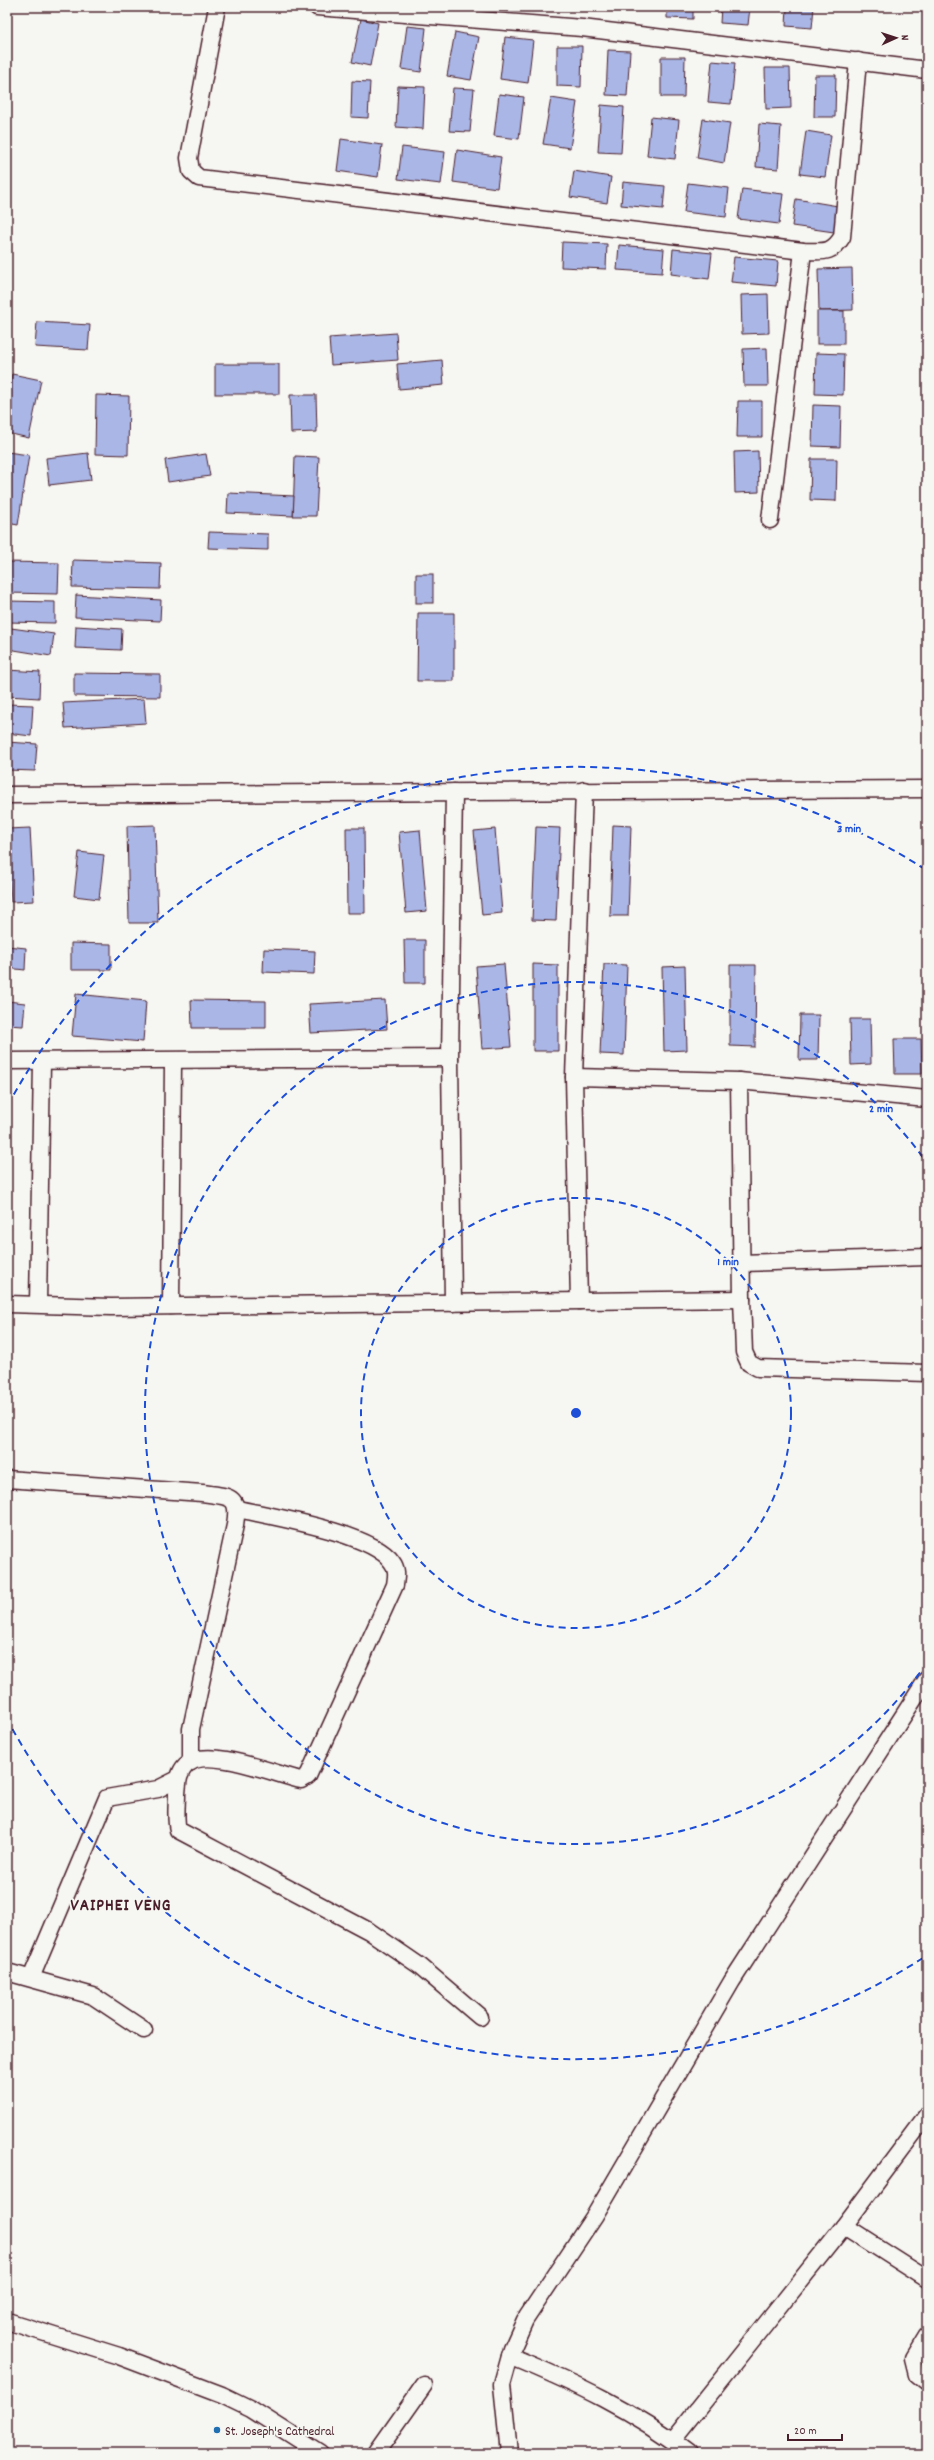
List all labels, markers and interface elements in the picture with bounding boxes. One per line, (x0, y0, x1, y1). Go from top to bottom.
north arrow (876, 18, 916, 58)
text: N (896, 34, 912, 41)
text: 3 min (837, 821, 861, 838)
text: 2 min (869, 1101, 893, 1118)
text: 1 min (717, 1254, 739, 1271)
centre of rings (569, 1406, 583, 1420)
district label: VAIPHEI VENG (71, 1895, 171, 1919)
scale bar (788, 2416, 842, 2442)
place label: St. Joseph's Cathedral (225, 2423, 334, 2442)
text: 20 m (794, 2423, 817, 2440)
marker: St. Joseph's Cathedral (212, 2425, 222, 2435)

